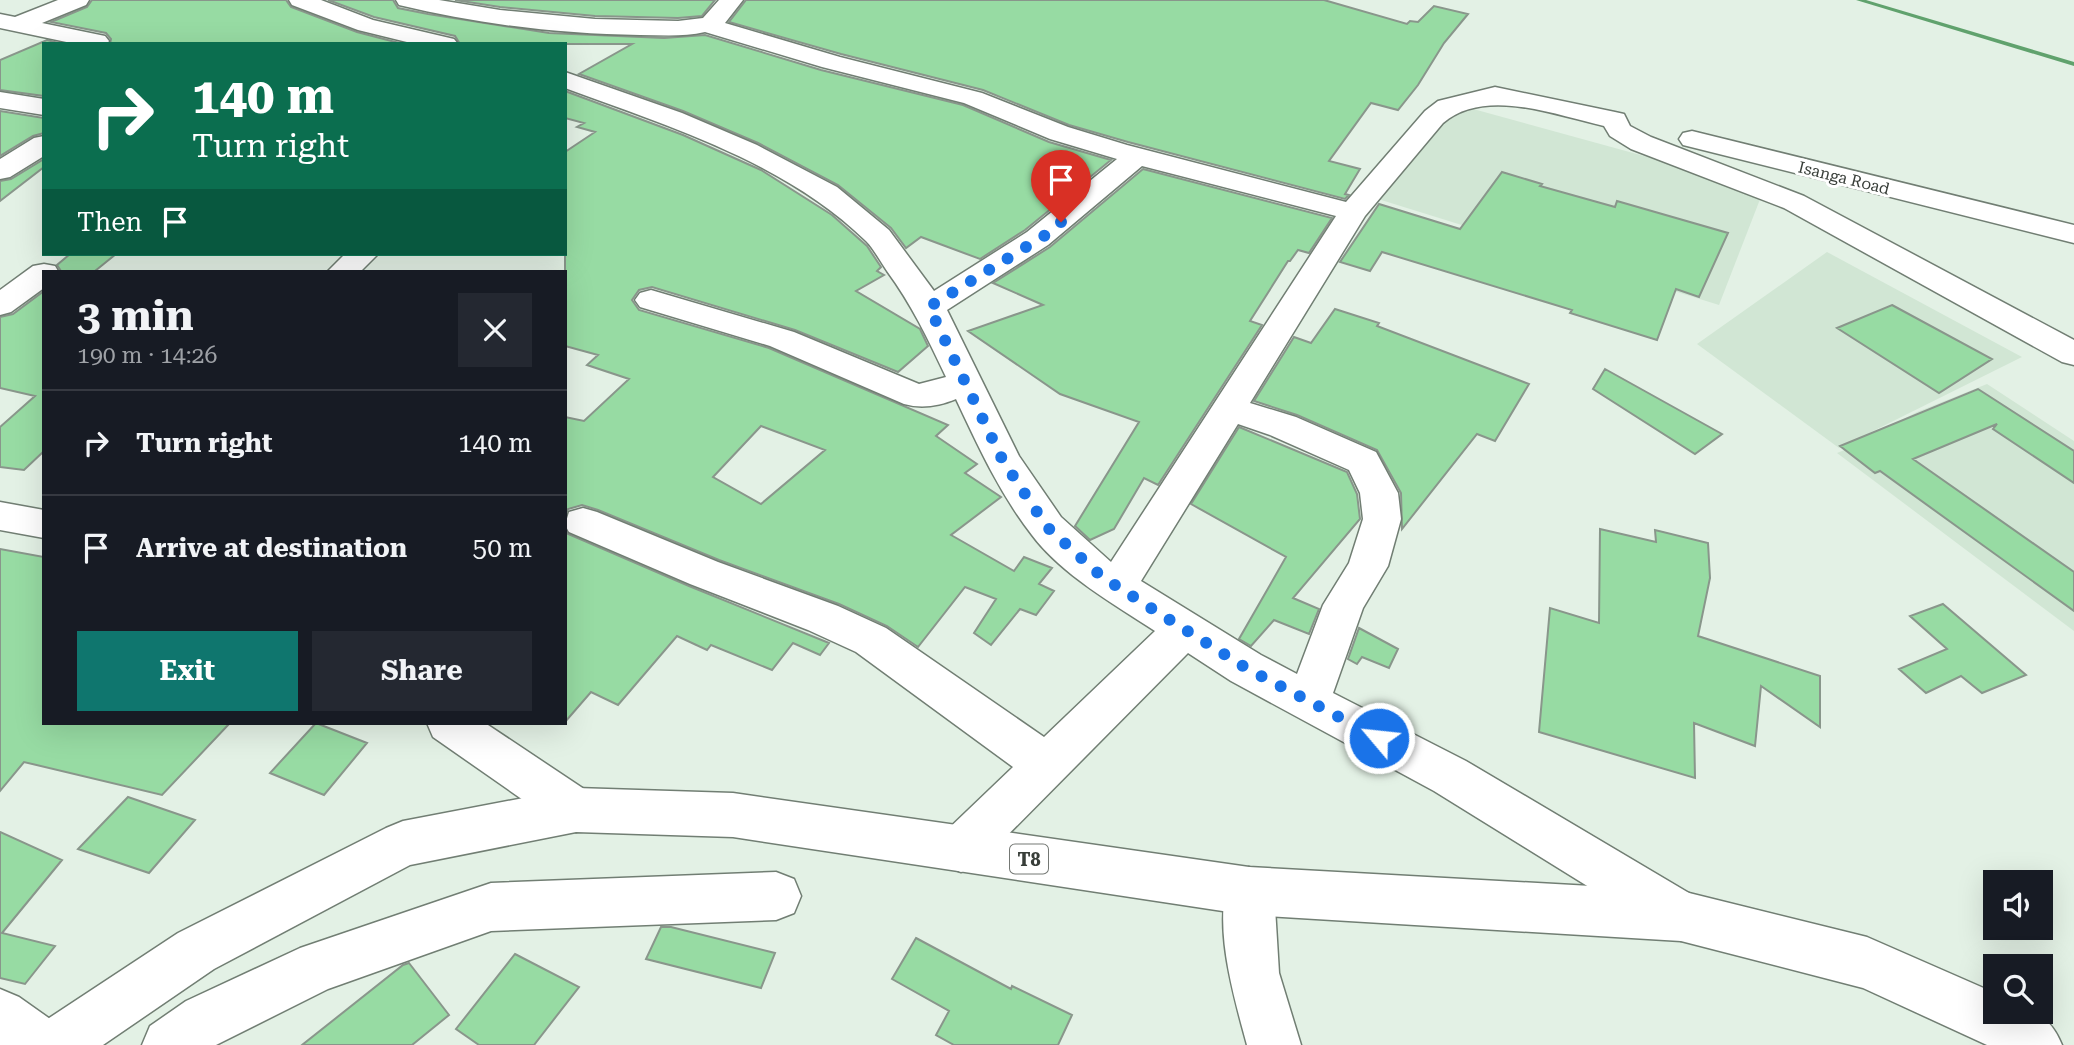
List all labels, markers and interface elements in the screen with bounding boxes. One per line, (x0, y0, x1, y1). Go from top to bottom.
text: 140 m (192, 68, 334, 125)
icon: right (77, 70, 168, 161)
text: Turn right (192, 127, 349, 165)
pin (1031, 150, 1091, 222)
street label: Isanga Road (1796, 157, 1892, 199)
icon: arrive (1042, 161, 1080, 199)
icon: arrive (156, 203, 194, 241)
text: Then (77, 207, 142, 237)
text: 3 min (77, 291, 194, 340)
button: close (458, 293, 532, 367)
text: 190 m · 14:26 (77, 342, 217, 369)
icon: right (77, 424, 115, 462)
text: Turn right (136, 428, 272, 458)
text: 140 m (458, 428, 532, 458)
icon: arrive (77, 529, 115, 567)
text: Arrive at destination (136, 533, 407, 563)
text: 50 m (473, 533, 532, 563)
button: Exit (77, 631, 298, 711)
button: Share (312, 631, 532, 711)
position arrow (1342, 701, 1416, 775)
road number: T8 (1010, 844, 1048, 874)
map controls (1983, 870, 2053, 1024)
button: sound (1983, 870, 2053, 940)
button: search (1983, 954, 2053, 1024)

